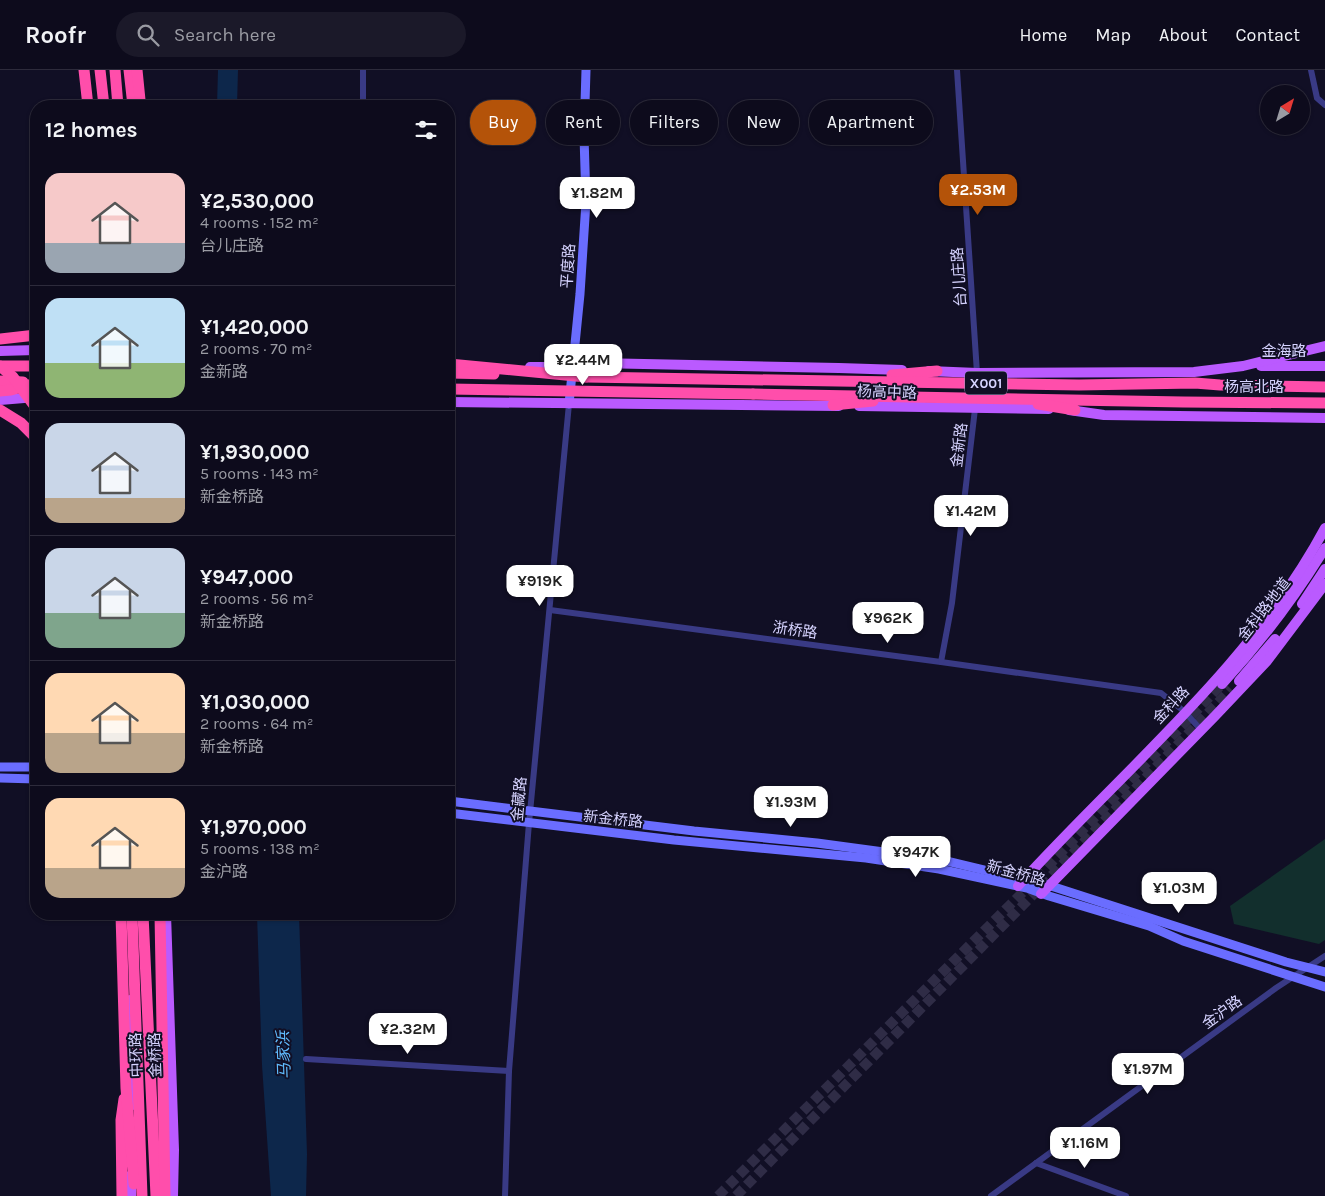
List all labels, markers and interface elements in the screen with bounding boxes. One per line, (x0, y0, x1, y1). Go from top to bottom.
search box (116, 12, 466, 57)
text: Roofr (25, 21, 86, 49)
icon: search (134, 21, 162, 49)
text: Search here (174, 24, 276, 46)
text: Home (1019, 24, 1067, 46)
text: Map (1095, 24, 1131, 46)
text: About (1159, 24, 1208, 46)
text: Contact (1236, 24, 1300, 46)
north arrow (1260, 85, 1310, 135)
map controls (1260, 85, 1310, 135)
chip: Buy (470, 100, 536, 145)
chip: Rent (546, 100, 620, 145)
chip: Filters (630, 100, 718, 145)
chip: New (728, 100, 799, 145)
chip: Apartment (809, 100, 933, 145)
icon: filters (412, 116, 440, 144)
text: 12 homes (45, 118, 138, 142)
pin: ¥2.53M (937, 174, 1019, 216)
pin: ¥1.82M (556, 176, 638, 219)
text: ¥2.53M (950, 180, 1006, 199)
text: ¥1.82M (571, 183, 623, 202)
text: ¥2,530,000 (200, 189, 314, 213)
icon: home (85, 193, 145, 253)
text: 4 rooms · 152 m² (200, 213, 319, 232)
text: 台儿庄路 (200, 236, 264, 255)
street label: 平度路 (557, 243, 579, 289)
street label: 台儿庄路 (948, 246, 970, 308)
text: ¥1,420,000 (200, 315, 309, 339)
icon: home (85, 318, 145, 378)
text: 2 rooms · 70 m² (200, 339, 312, 358)
street label: 金海路 (1261, 342, 1307, 360)
pin: ¥2.44M (542, 344, 624, 386)
text: ¥2.44M (555, 350, 611, 369)
text: 金新路 (200, 362, 248, 381)
road number: X001 (965, 372, 1007, 394)
street label: 杨高北路 (1224, 378, 1284, 396)
street label: 杨高中路 (857, 382, 917, 402)
street label: 金新路 (947, 422, 971, 468)
text: ¥1,930,000 (200, 440, 309, 464)
icon: home (85, 443, 145, 503)
text: 5 rooms · 143 m² (200, 464, 319, 483)
text: 新金桥路 (200, 487, 264, 506)
pin: ¥1.42M (930, 494, 1012, 537)
text: ¥1.42M (945, 501, 997, 520)
pin: ¥919K (505, 564, 575, 607)
text: ¥947,000 (200, 565, 293, 589)
icon: home (85, 568, 145, 628)
text: ¥919K (517, 571, 563, 590)
street label: 金科路地道 (1234, 574, 1294, 644)
text: 2 rooms · 56 m² (200, 589, 314, 608)
pin: ¥962K (853, 602, 923, 644)
text: ¥962K (864, 608, 913, 627)
text: 新金桥路 (200, 612, 264, 631)
street label: 浙桥路 (771, 618, 819, 642)
street label: 金科路 (1149, 682, 1193, 728)
text: ¥1,030,000 (200, 690, 310, 714)
icon: home (85, 693, 145, 753)
text: 2 rooms · 64 m² (200, 714, 313, 733)
text: 新金桥路 (200, 737, 264, 756)
street label: 金藏路 (508, 776, 530, 822)
pin: ¥1.93M (750, 786, 832, 828)
text: ¥1.93M (765, 792, 817, 811)
street label: 新金桥路 (582, 807, 644, 831)
text: ¥1,970,000 (200, 815, 307, 839)
icon: home (85, 818, 145, 878)
pin: ¥947K (881, 836, 951, 878)
text: 5 rooms · 138 m² (200, 839, 320, 858)
text: ¥947K (892, 842, 940, 861)
street label: 新金桥路 (985, 857, 1047, 889)
text: 金沪路 (200, 862, 248, 881)
pin: ¥1.03M (1138, 872, 1220, 914)
text: ¥1.03M (1153, 878, 1205, 897)
street label: 金沪路 (1199, 991, 1245, 1033)
pin: ¥2.32M (367, 1012, 449, 1055)
text: ¥2.32M (380, 1019, 436, 1038)
water label: 马家浜 (273, 1029, 294, 1079)
street label: 中环路 (126, 1032, 146, 1078)
street label: 金桥路 (145, 1032, 165, 1078)
pin: ¥1.97M (1107, 1052, 1189, 1095)
text: ¥1.97M (1123, 1059, 1173, 1078)
pin: ¥1.16M (1044, 1126, 1126, 1169)
text: ¥1.16M (1061, 1133, 1109, 1152)

